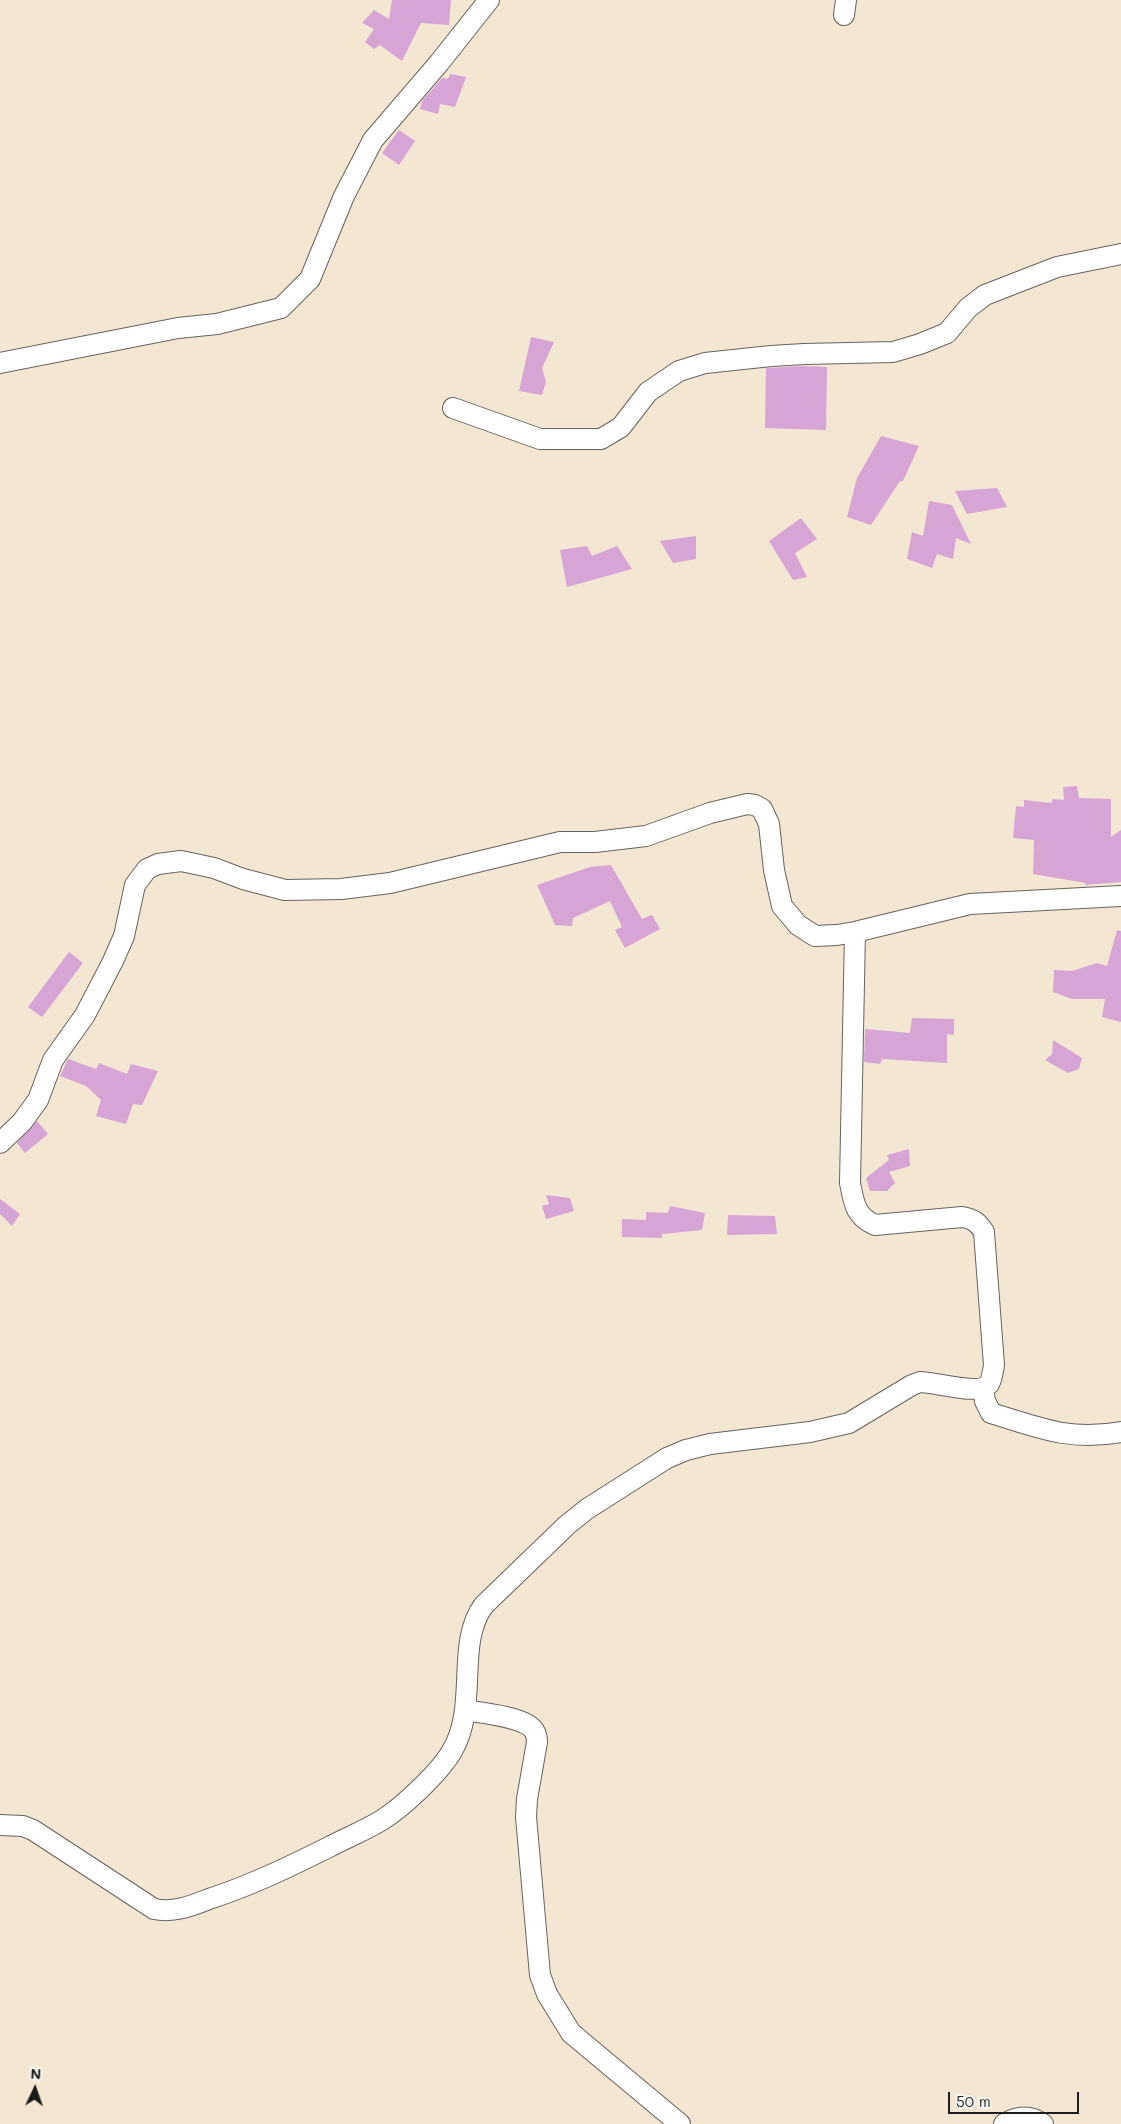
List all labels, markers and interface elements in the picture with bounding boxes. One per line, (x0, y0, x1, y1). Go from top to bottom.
north arrow (10, 2064, 60, 2114)
text: N (30, 2064, 42, 2083)
scale bar (951, 2082, 1082, 2114)
text: 50 m (956, 2091, 991, 2111)

